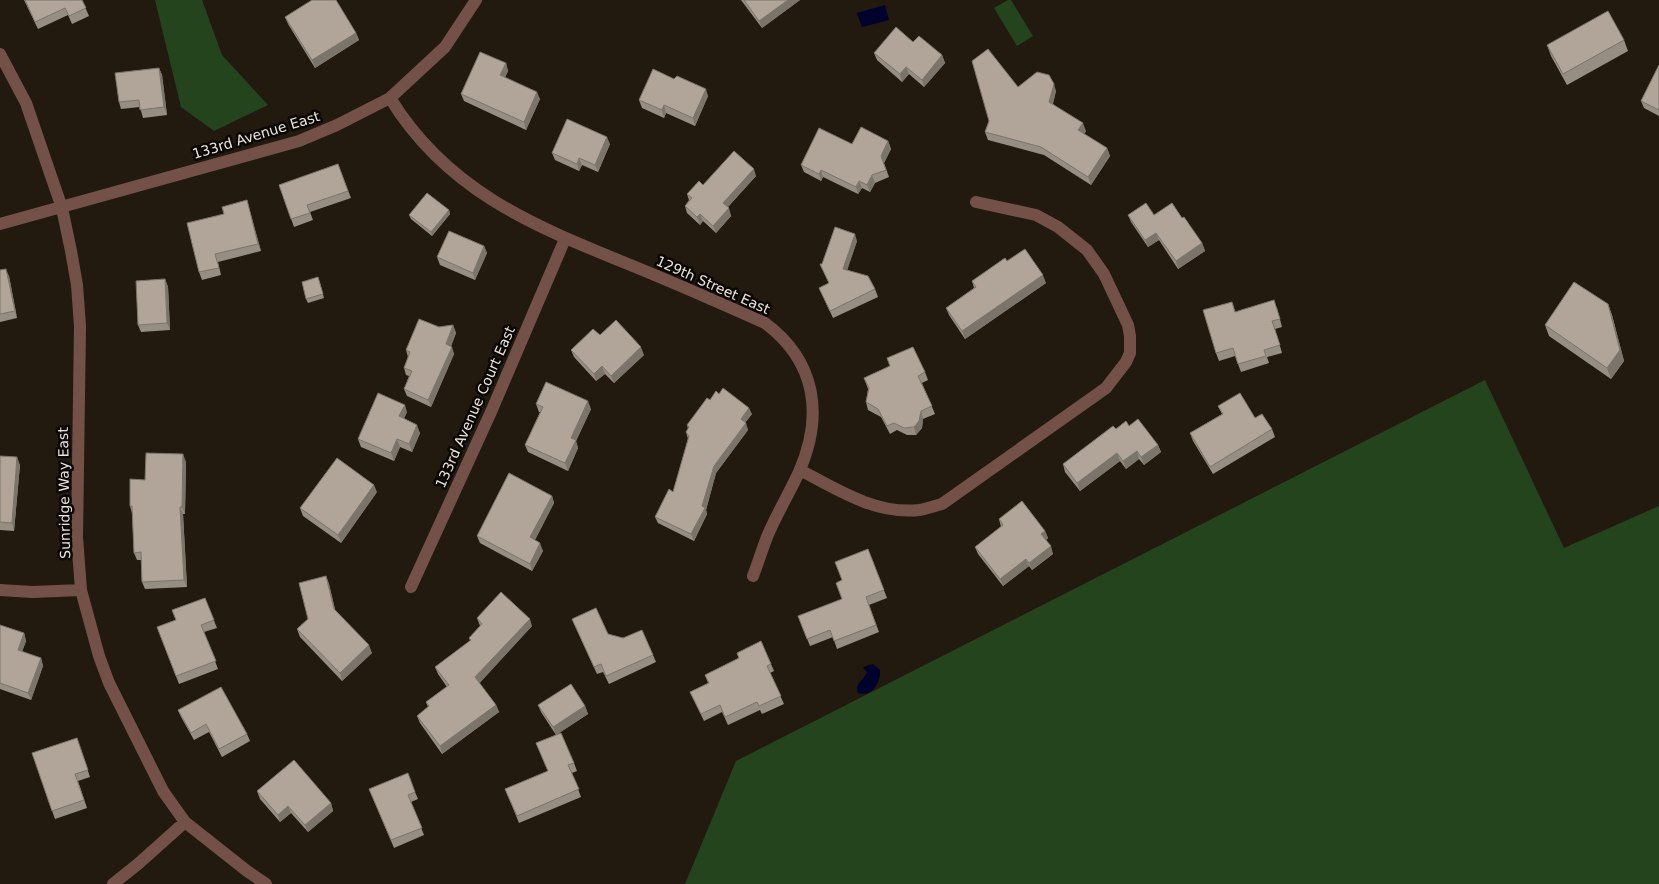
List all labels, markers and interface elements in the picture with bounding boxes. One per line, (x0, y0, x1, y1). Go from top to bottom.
street label: 133rd Avenue East (190, 108, 322, 162)
street label: 129th Street East (654, 253, 773, 317)
street label: 133rd Avenue Court East (432, 323, 518, 490)
street label: Sunridge Way East (55, 427, 73, 559)

